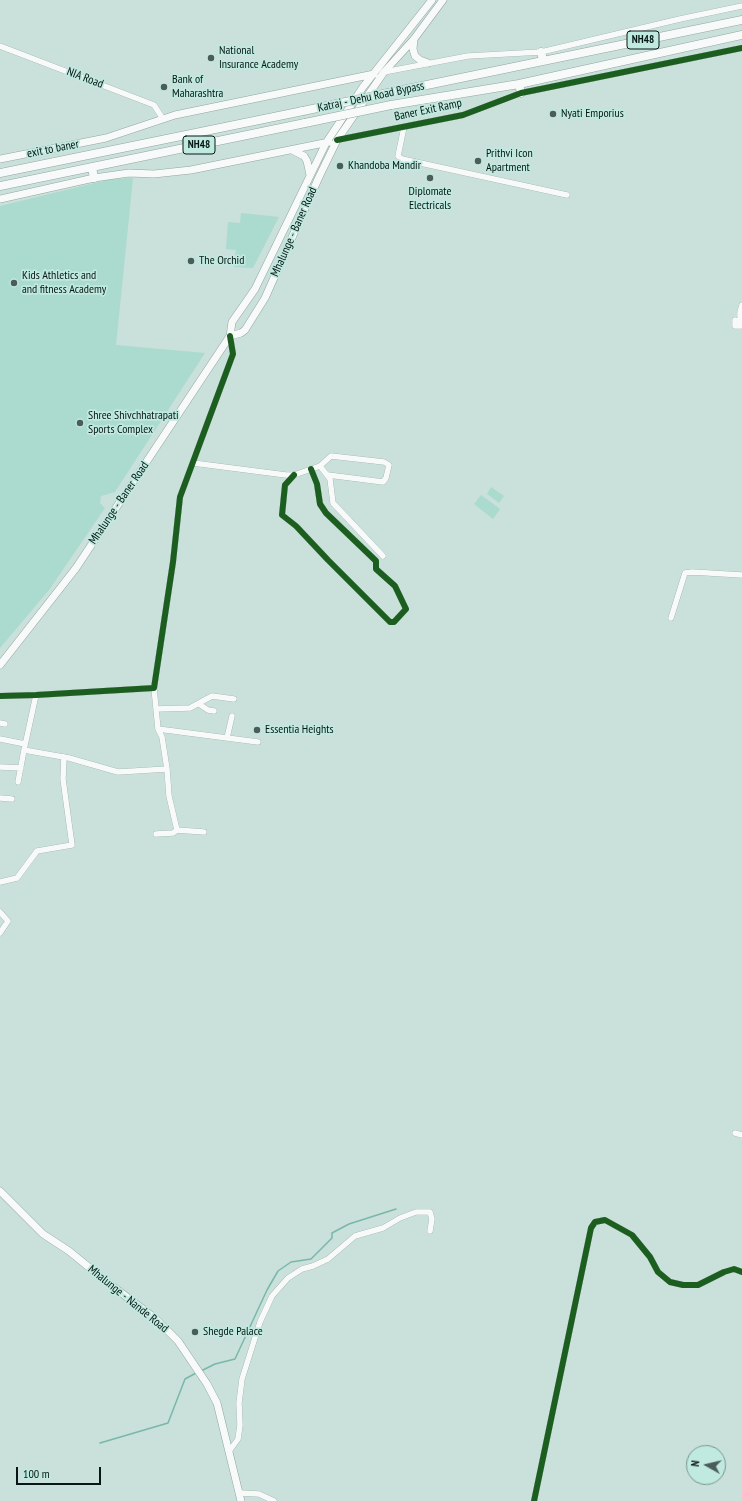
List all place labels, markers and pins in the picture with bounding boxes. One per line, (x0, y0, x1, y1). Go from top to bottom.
place label: National Insurance Academy (219, 44, 298, 72)
marker: National Insurance Academy (206, 53, 216, 63)
place label: Bank of Maharashtra (172, 73, 223, 101)
marker: Bank of Maharashtra (159, 82, 169, 92)
place label: Nyati Emporius (561, 107, 624, 121)
marker: Nyati Emporius (548, 109, 558, 119)
place label: Prithvi Icon Apartment (486, 147, 533, 175)
marker: Prithvi Icon Apartment (473, 156, 483, 166)
place label: Khandoba Mandir (348, 159, 421, 173)
marker: Khandoba Mandir (335, 161, 345, 171)
marker: Diplomate Electricals (425, 173, 435, 183)
place label: Diplomate Electricals (409, 185, 451, 213)
place label: The Orchid (199, 254, 244, 268)
marker: The Orchid (186, 256, 196, 266)
place label: Kids Athletics and and fitness Academy (22, 269, 106, 297)
marker: Kids Athletics and and fitness Academy (9, 278, 19, 288)
place label: Shree Shivchhatrapati Sports Complex (88, 409, 179, 437)
marker: Shree Shivchhatrapati Sports Complex (75, 418, 85, 428)
place label: Essentia Heights (265, 723, 334, 737)
marker: Essentia Heights (252, 725, 262, 735)
place label: Shegde Palace (203, 1325, 263, 1339)
marker: Shegde Palace (190, 1327, 200, 1337)

